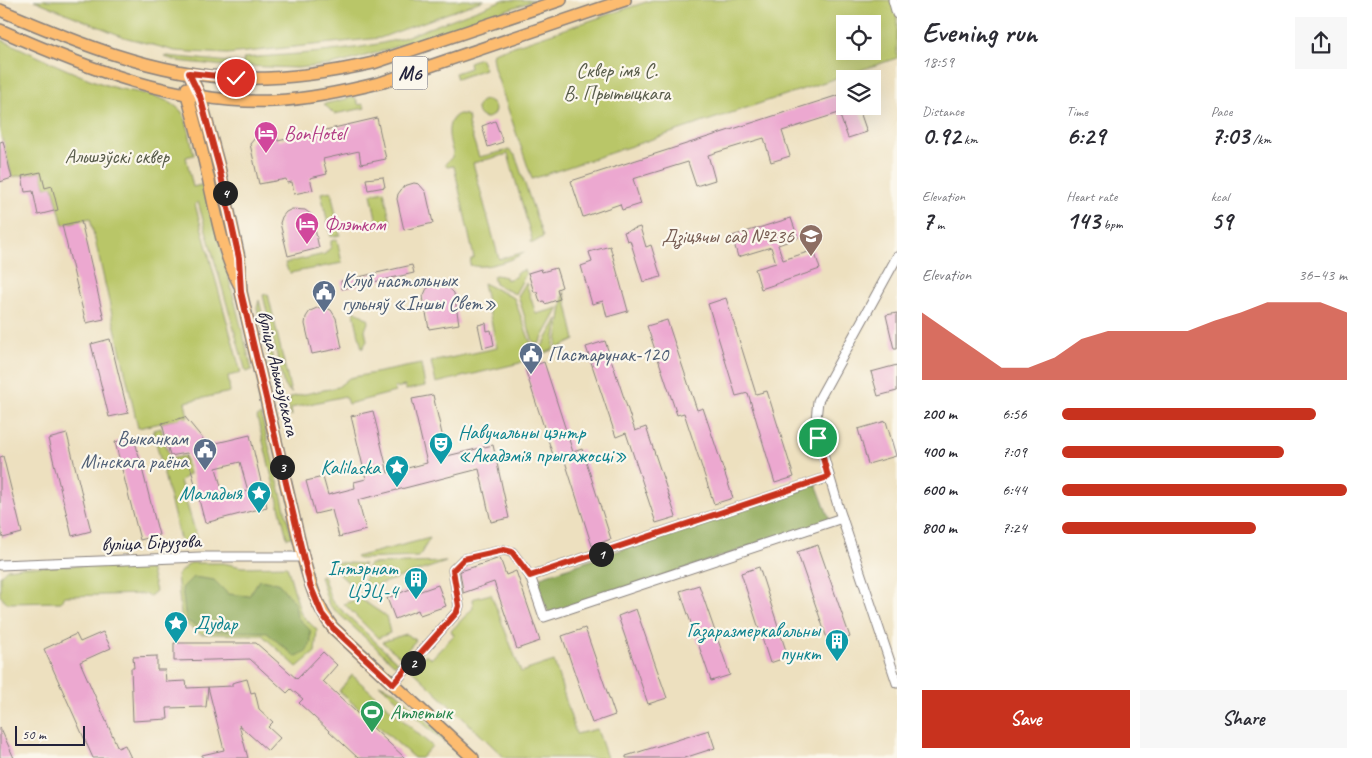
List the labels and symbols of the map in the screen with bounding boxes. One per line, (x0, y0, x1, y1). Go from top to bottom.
road number: М6 (392, 56, 428, 90)
pin (215, 57, 257, 99)
park label: Сквер імя С. В. Прытыцкага (564, 58, 672, 106)
hotel icon: BonHotel (253, 120, 279, 154)
place label: BonHotel (284, 121, 349, 146)
park label: Альшэўскі сквер (65, 144, 171, 169)
pin: 4 (212, 180, 238, 206)
hotel icon: Флэтком (294, 211, 320, 245)
place label: Флэтком (324, 212, 387, 237)
school or university icon: Дзіцячы сад №236 (798, 223, 824, 257)
place label: Дзіцячы сад №236 (662, 224, 795, 250)
place label: Клуб настольных гульняў «Іншы Свет» (342, 268, 496, 316)
public building icon: Клуб настольных гульняў «Іншы Свет» (311, 279, 337, 313)
street label: вуліца Альшэўскага (252, 308, 306, 440)
public building icon: Пастарунак-120 (518, 341, 544, 375)
place label: Пастарунак-120 (548, 342, 670, 367)
pin (797, 417, 839, 459)
place label: Навучальны цэнтр «Акадэмія прыгажосці» (458, 420, 627, 468)
place label: Выканкам Мінскага раёна (81, 426, 190, 474)
theatre icon: Навучальны цэнтр «Акадэмія прыгажосці» (428, 431, 454, 465)
public building icon: Выканкам Мінскага раёна (192, 437, 218, 471)
pin: 3 (270, 454, 294, 480)
place icon: Kalilaska (384, 454, 410, 488)
place label: Kalilaska (321, 455, 381, 480)
place icon: Маладыя (246, 480, 272, 514)
place label: Маладыя (179, 481, 243, 506)
street label: вуліца Бірузова (101, 528, 203, 557)
pin: 1 (588, 542, 614, 566)
place label: Інтэрнат ЦЭЦ-4 (328, 556, 400, 604)
building icon: Інтэрнат ЦЭЦ-4 (403, 566, 429, 600)
place icon: Дудар (163, 610, 189, 644)
place label: Дудар (194, 611, 239, 636)
place label: Газаразмеркавальны пункт (687, 618, 822, 666)
building icon: Газаразмеркавальны пункт (824, 628, 850, 662)
pin: 2 (400, 650, 426, 676)
sports icon: Атлетык (359, 699, 385, 733)
place label: Атлетык (390, 700, 453, 725)
scale bar (15, 723, 85, 746)

